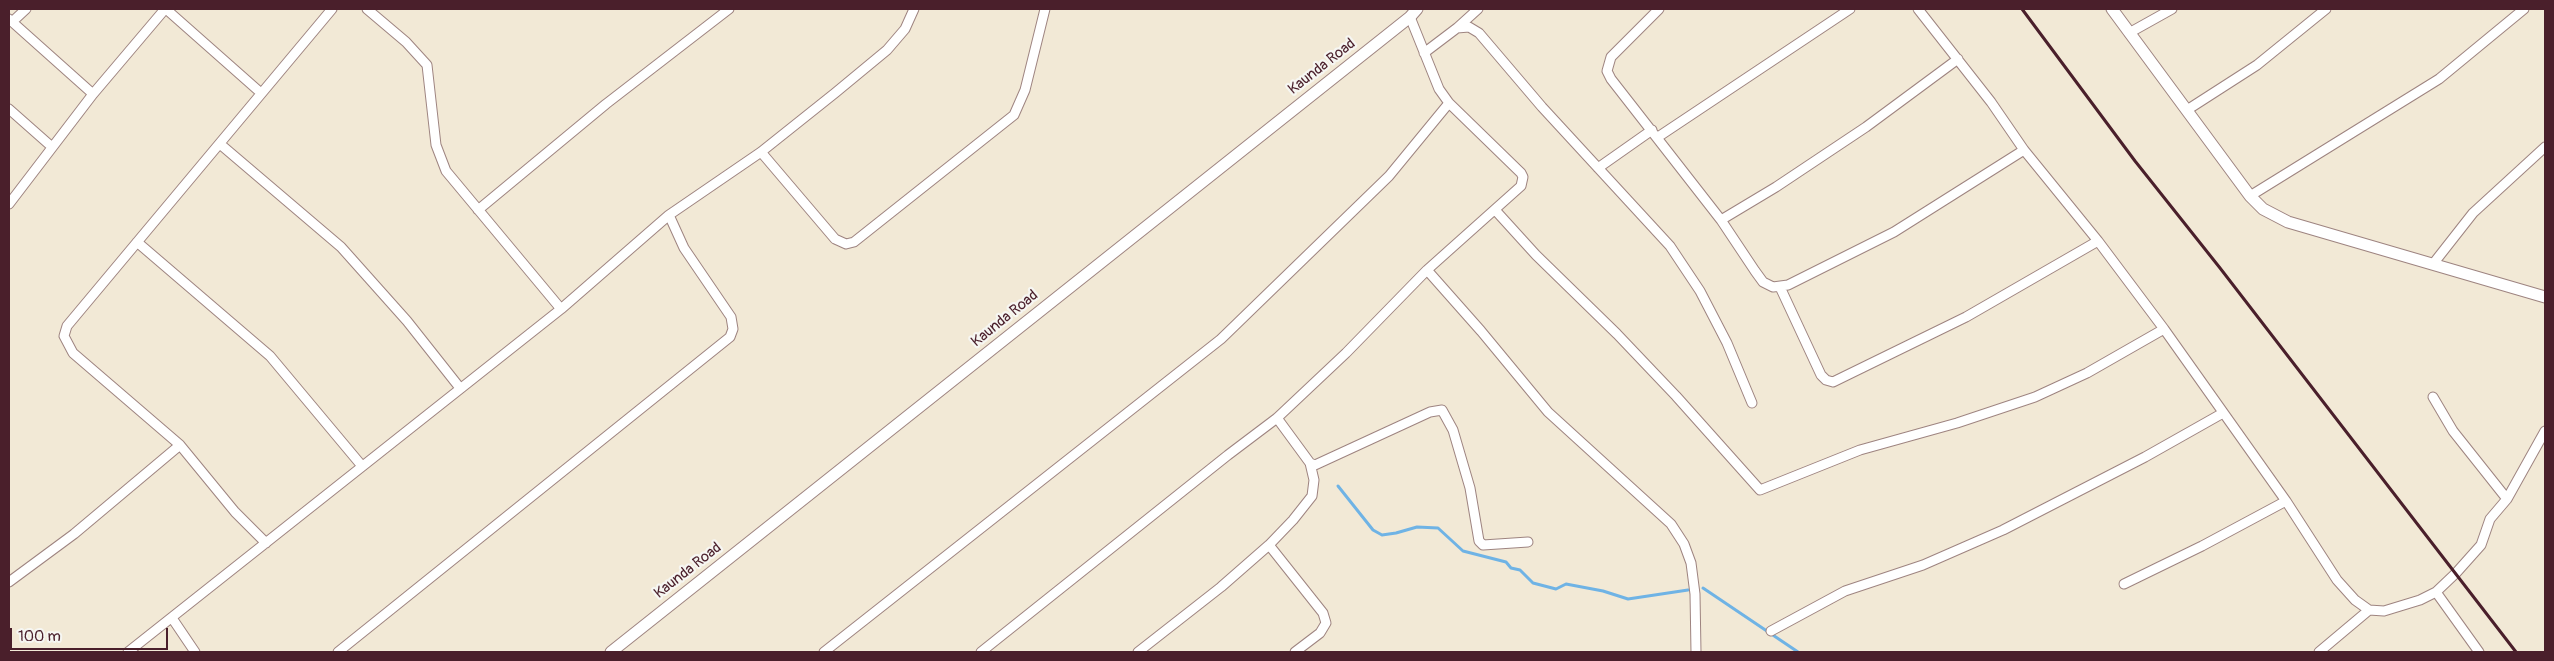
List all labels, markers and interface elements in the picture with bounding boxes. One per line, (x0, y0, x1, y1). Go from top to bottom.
street label: Kaunda Road (1285, 35, 1359, 99)
street label: Kaunda Road (968, 287, 1042, 351)
street label: Kaunda Road (651, 539, 725, 603)
scale bar (12, 618, 170, 650)
text: 100 m (18, 627, 61, 646)

